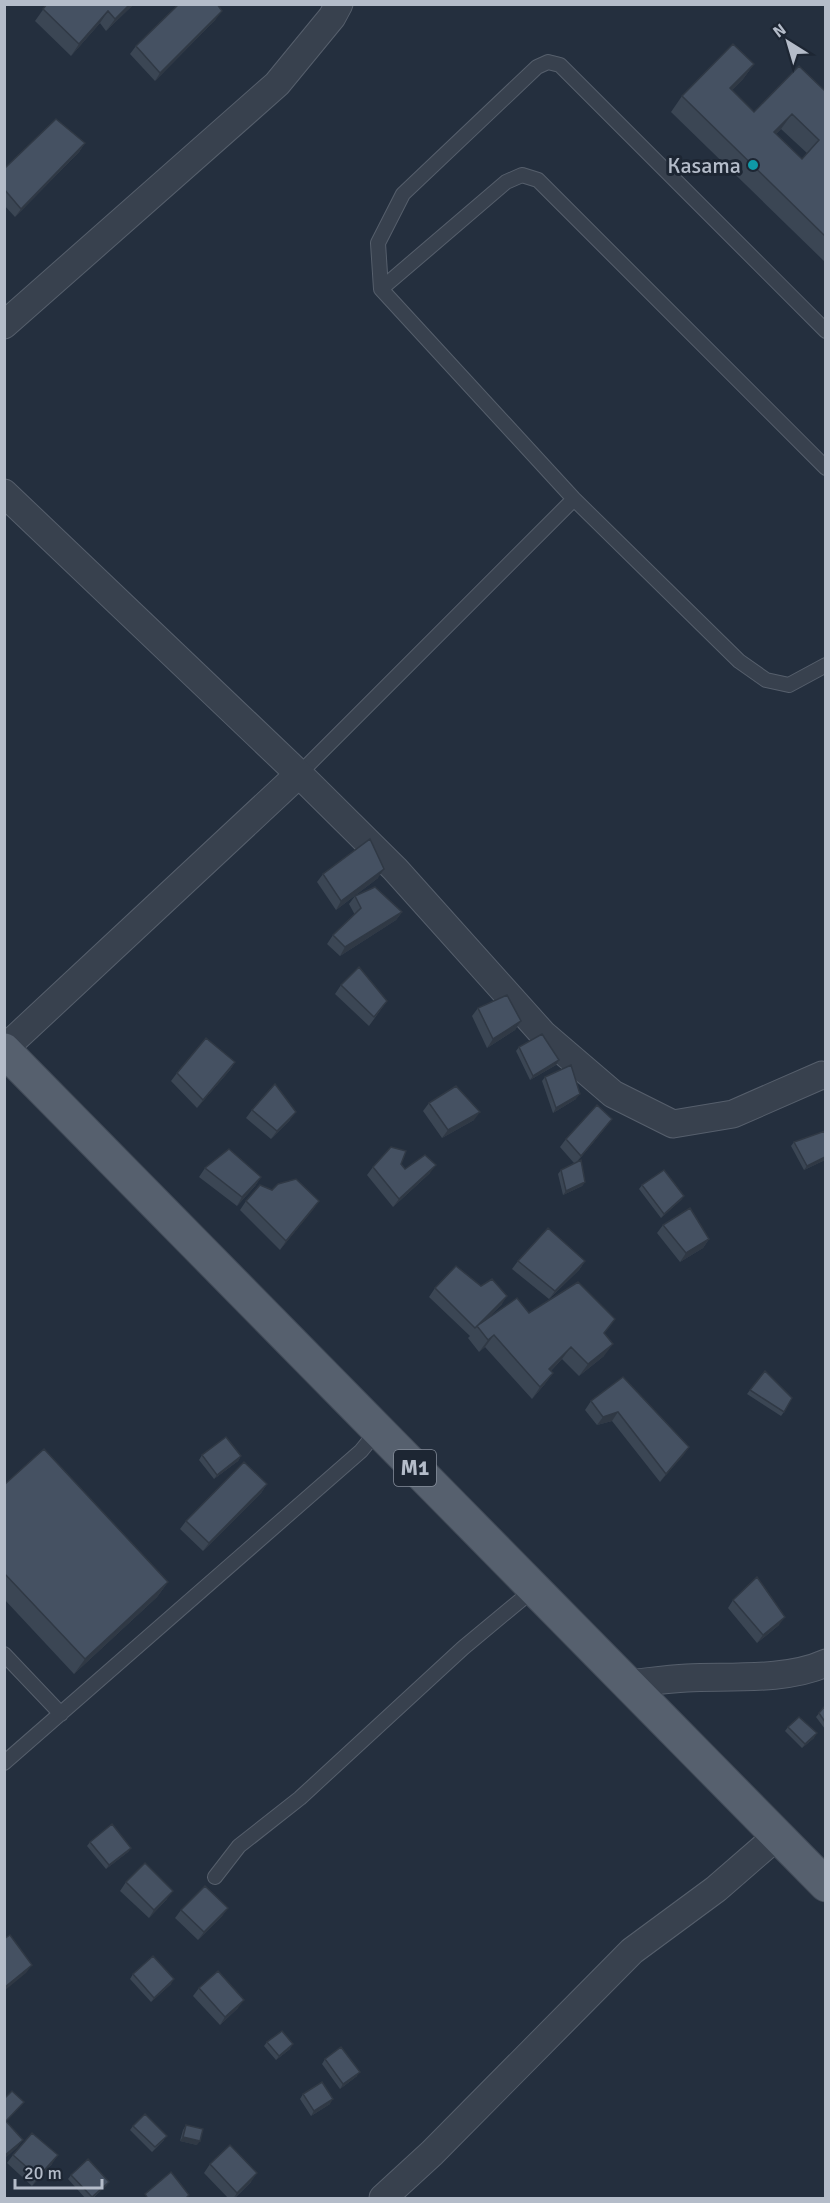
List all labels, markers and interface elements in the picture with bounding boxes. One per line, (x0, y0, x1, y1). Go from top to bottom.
north arrow (758, 12, 818, 72)
text: N (769, 19, 790, 42)
place label: Kasama (667, 152, 741, 179)
marker: Kasama (746, 158, 760, 172)
road number: M1 (394, 1450, 436, 1486)
scale bar (15, 2152, 102, 2190)
text: 20 m (24, 2162, 62, 2184)

